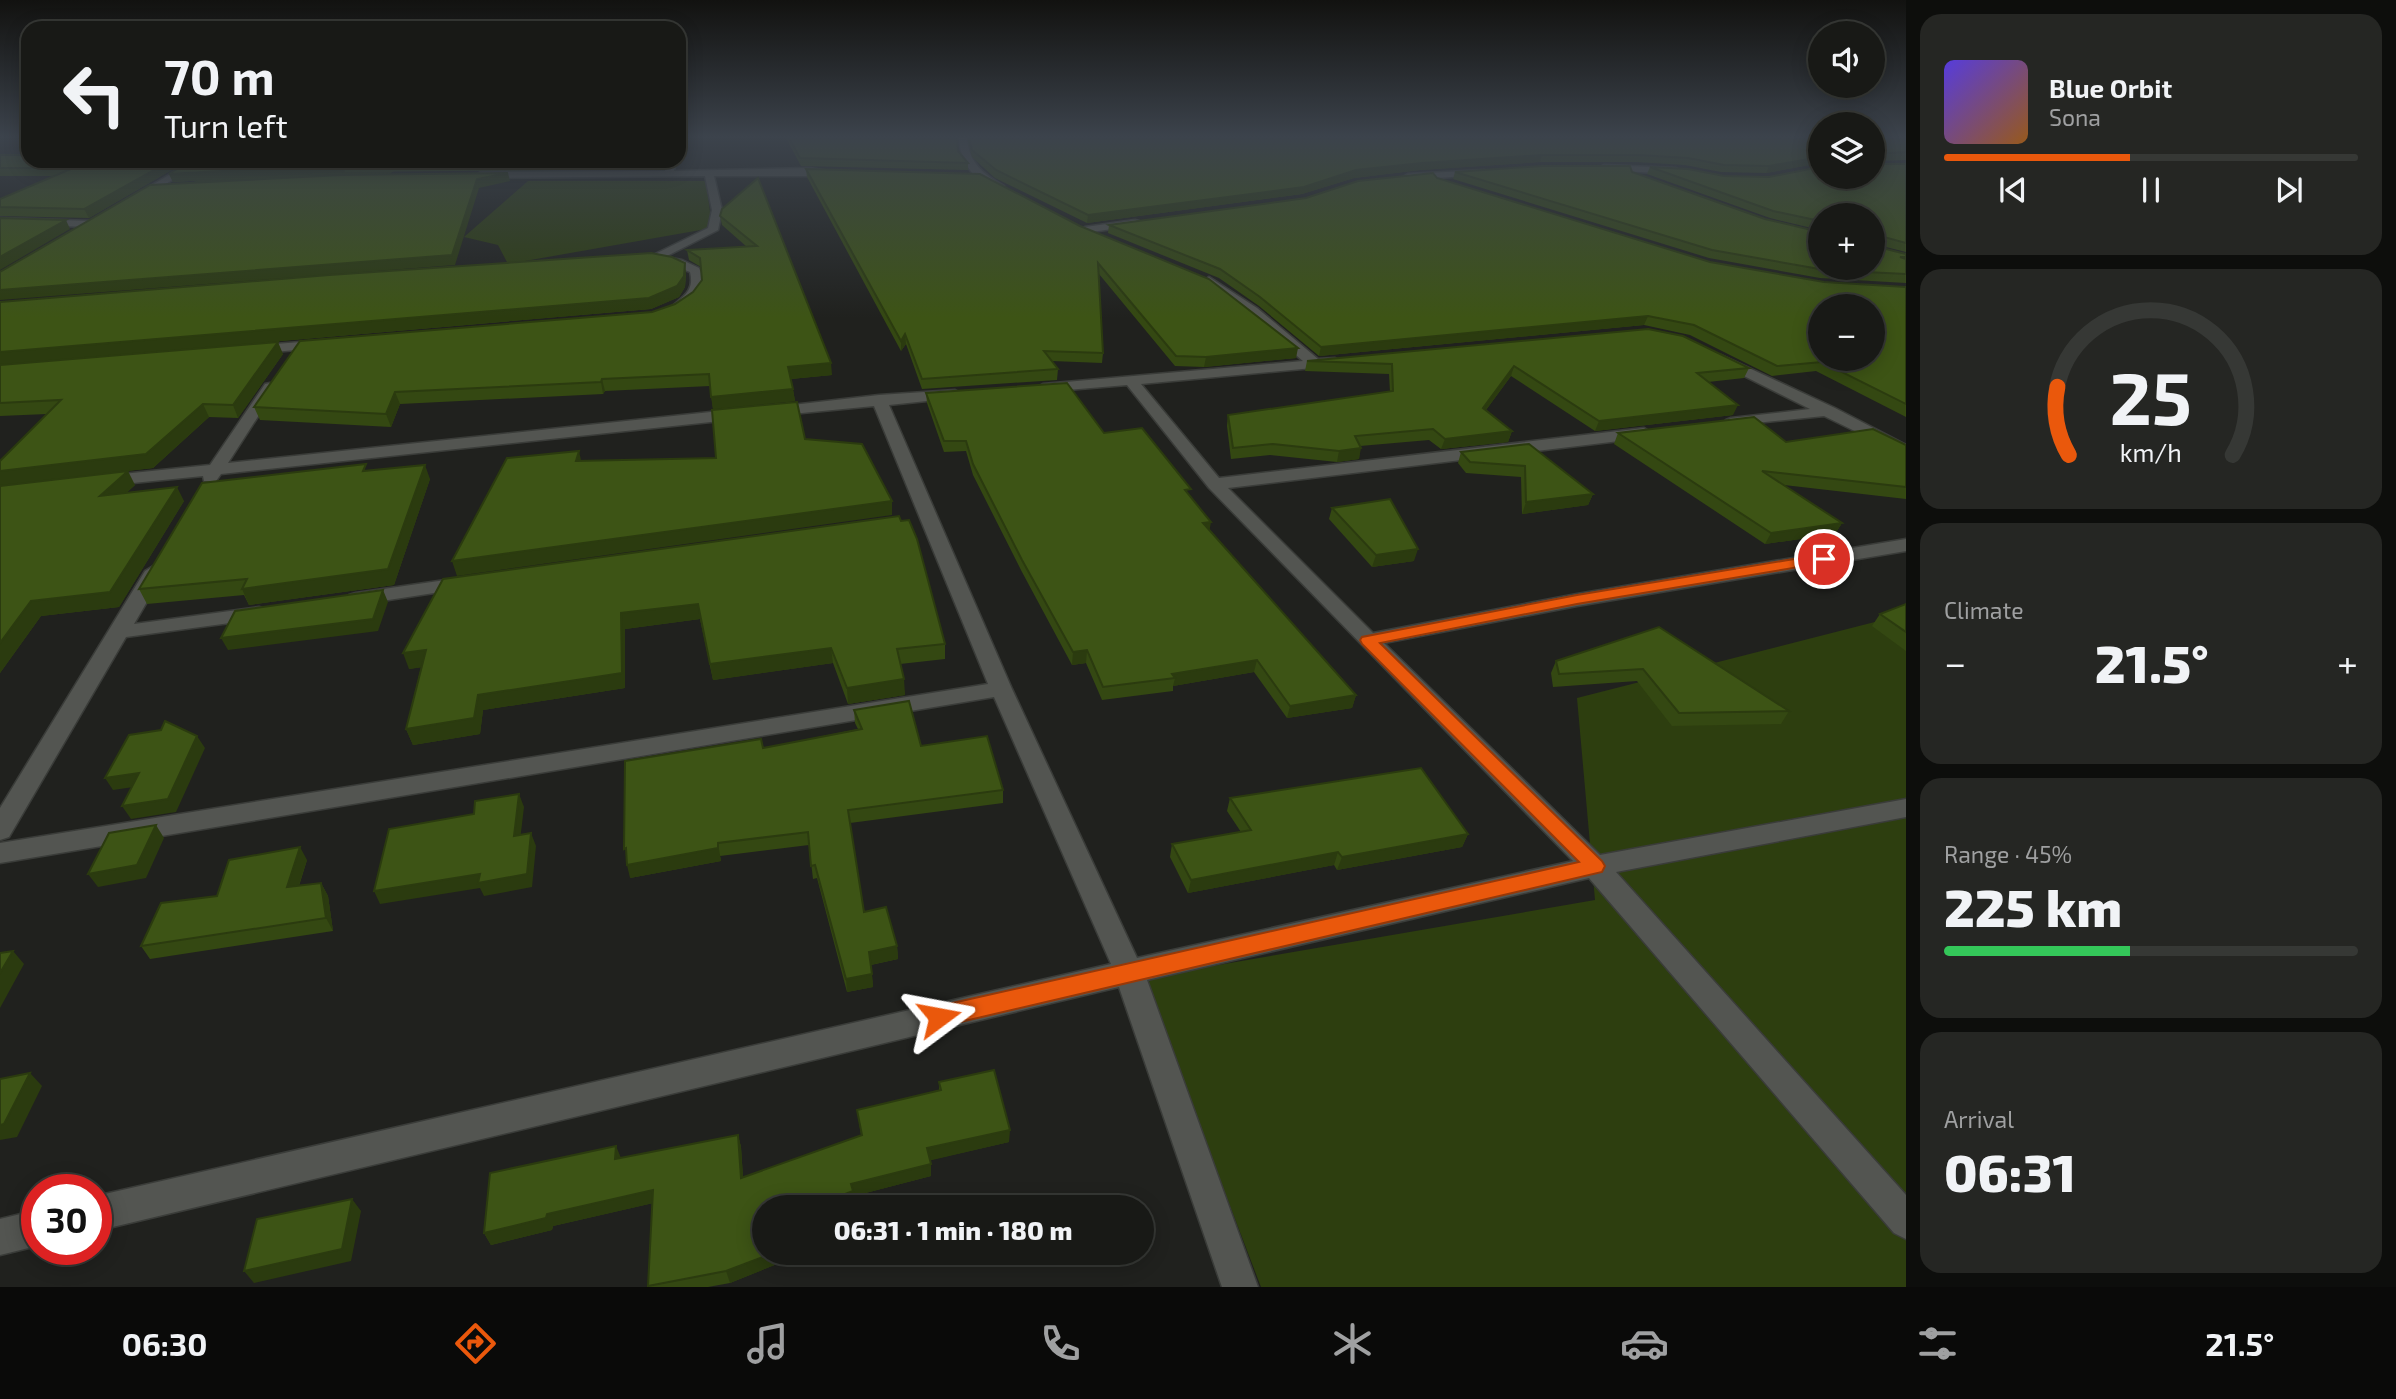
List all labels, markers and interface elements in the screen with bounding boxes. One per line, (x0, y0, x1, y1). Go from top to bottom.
map controls (1808, 21, 1885, 371)
button: sound (1808, 21, 1885, 98)
text: 70 m (164, 46, 275, 105)
icon: left (49, 49, 140, 140)
text: Blue Orbit (2049, 72, 2172, 103)
text: Sona (2049, 103, 2101, 131)
text: Turn left (164, 106, 288, 144)
button: layers (1808, 112, 1885, 189)
icon: previous (1994, 171, 2032, 209)
icon: pause (2132, 171, 2170, 209)
icon: next (2270, 171, 2308, 209)
button: + (1808, 203, 1885, 280)
button: − (1808, 294, 1885, 371)
text: 25 (2110, 352, 2192, 440)
text: km/h (2120, 437, 2182, 467)
pin (1794, 529, 1854, 589)
icon: arrive (1805, 540, 1843, 578)
text: Climate (1944, 596, 2024, 624)
text: 21.5° (2095, 631, 2209, 693)
text: − (1944, 639, 1966, 685)
text: + (2337, 639, 2358, 685)
text: Range · 45% (1944, 840, 2072, 868)
text: 225 km (1944, 875, 2122, 937)
position arrow (902, 980, 976, 1054)
text: Arrival (1944, 1105, 2014, 1133)
text: 06:31 (1944, 1140, 2076, 1202)
speed limit sign: 30 (21, 1174, 112, 1265)
text: 06:31 · 1 min · 180 m (834, 1214, 1072, 1245)
icon: directions (451, 1319, 500, 1368)
icon: music (743, 1319, 792, 1368)
icon: phone (1036, 1319, 1085, 1368)
icon: climate (1328, 1319, 1377, 1368)
icon: car (1620, 1319, 1669, 1368)
icon: filters (1913, 1319, 1962, 1368)
text: 06:30 (122, 1324, 207, 1362)
text: 21.5° (2205, 1324, 2274, 1362)

